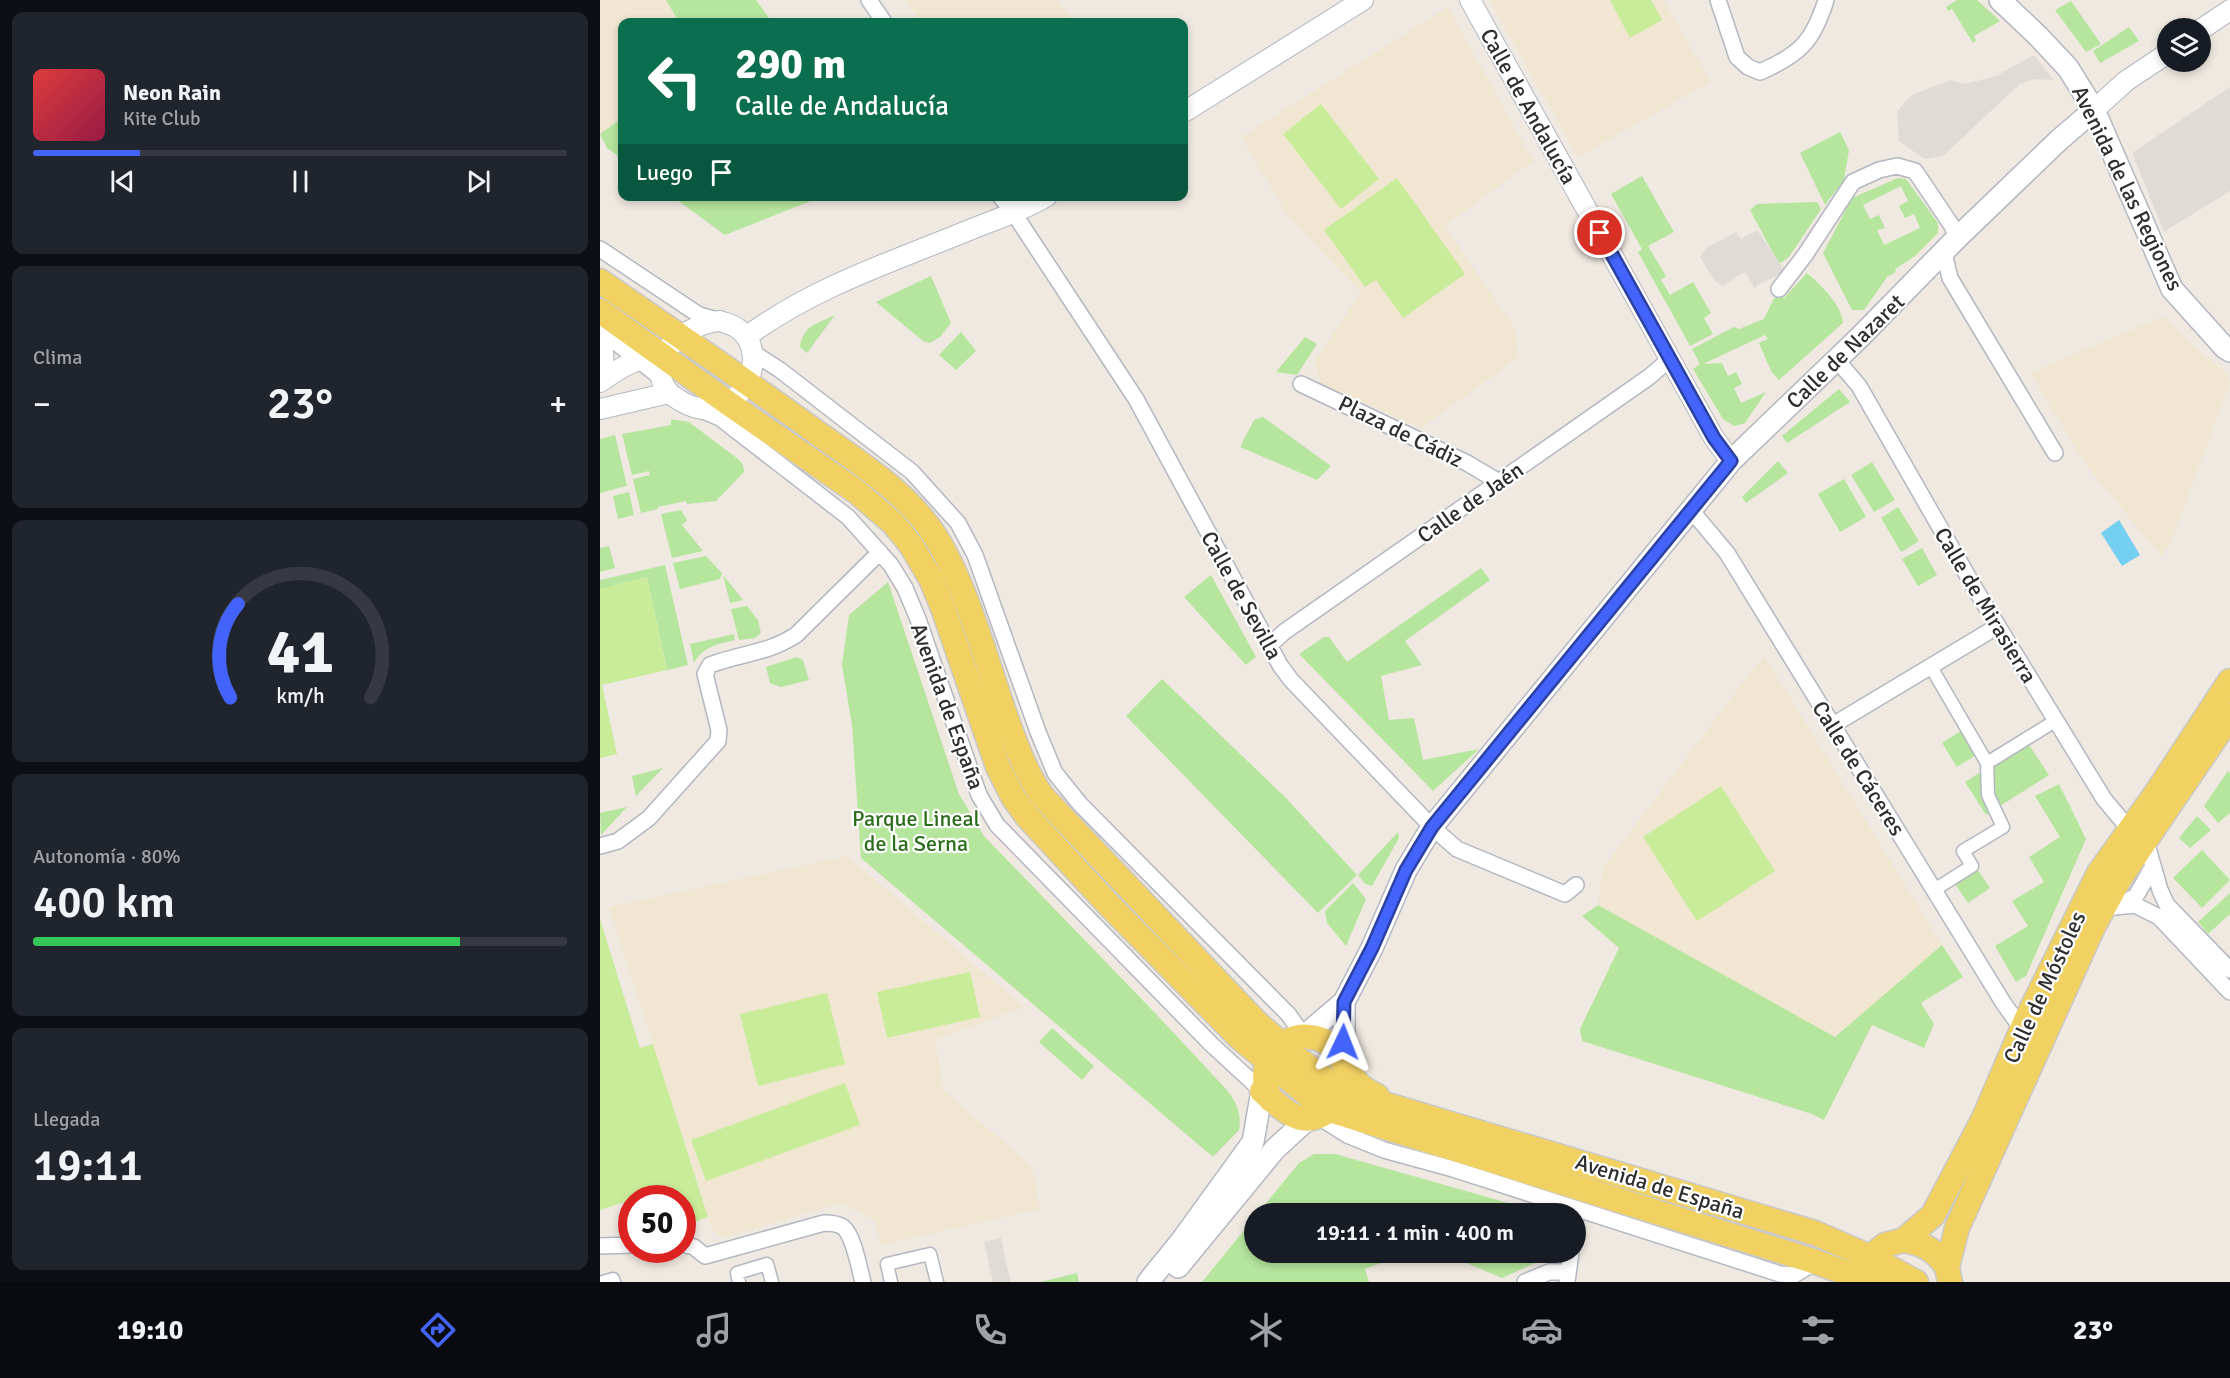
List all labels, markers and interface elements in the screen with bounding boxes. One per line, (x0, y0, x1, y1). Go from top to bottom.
map controls (2157, 18, 2211, 72)
button: layers (2157, 18, 2211, 72)
street label: Calle de Andalucía (1475, 23, 1583, 189)
text: 290 m (735, 39, 846, 90)
icon: left (636, 42, 714, 120)
text: Neon Rain (123, 79, 221, 106)
street label: Avenida de las Regiones (2066, 81, 2189, 295)
text: Calle de Andalucía (735, 90, 949, 123)
text: Kite Club (123, 106, 201, 131)
icon: arrive (705, 156, 738, 189)
text: Luego (636, 159, 693, 186)
icon: previous (106, 165, 139, 198)
icon: pause (284, 165, 317, 198)
icon: next (462, 165, 495, 198)
pin (1574, 207, 1625, 258)
icon: arrive (1583, 216, 1616, 249)
street label: Calle de Nazaret (1781, 288, 1910, 414)
text: Clima (33, 345, 82, 370)
text: 23° (267, 376, 333, 431)
text: − (33, 384, 51, 425)
text: + (549, 384, 567, 425)
street label: Plaza de Cádiz (1334, 390, 1468, 473)
street label: Calle de Jaén (1412, 456, 1529, 549)
street label: Calle de Mirasierra (1928, 523, 2043, 688)
street label: Calle de Sevilla (1195, 526, 1288, 664)
text: 41 (266, 613, 334, 690)
street label: Avenida de España (905, 619, 990, 793)
text: km/h (276, 683, 324, 709)
street label: Calle de Cáceres (1806, 696, 1911, 841)
park label: Parque Lineal de la Serna (852, 805, 980, 857)
text: Autonomía · 80% (33, 844, 181, 869)
text: 400 km (33, 875, 175, 930)
street label: Calle de Móstoles (1997, 907, 2092, 1068)
position arrow (1311, 1010, 1375, 1074)
text: Llegada (33, 1107, 100, 1132)
text: 19:11 (33, 1138, 143, 1193)
street label: Avenida de España (1572, 1148, 1747, 1225)
speed limit sign: 50 (618, 1185, 696, 1263)
text: 19:11 · 1 min · 400 m (1316, 1219, 1514, 1246)
icon: directions (417, 1309, 459, 1351)
icon: music (693, 1309, 735, 1351)
icon: phone (969, 1309, 1011, 1351)
icon: climate (1245, 1309, 1287, 1351)
icon: car (1521, 1309, 1563, 1351)
icon: filters (1797, 1309, 1839, 1351)
text: 19:10 (117, 1314, 183, 1347)
text: 23° (2073, 1314, 2113, 1347)

